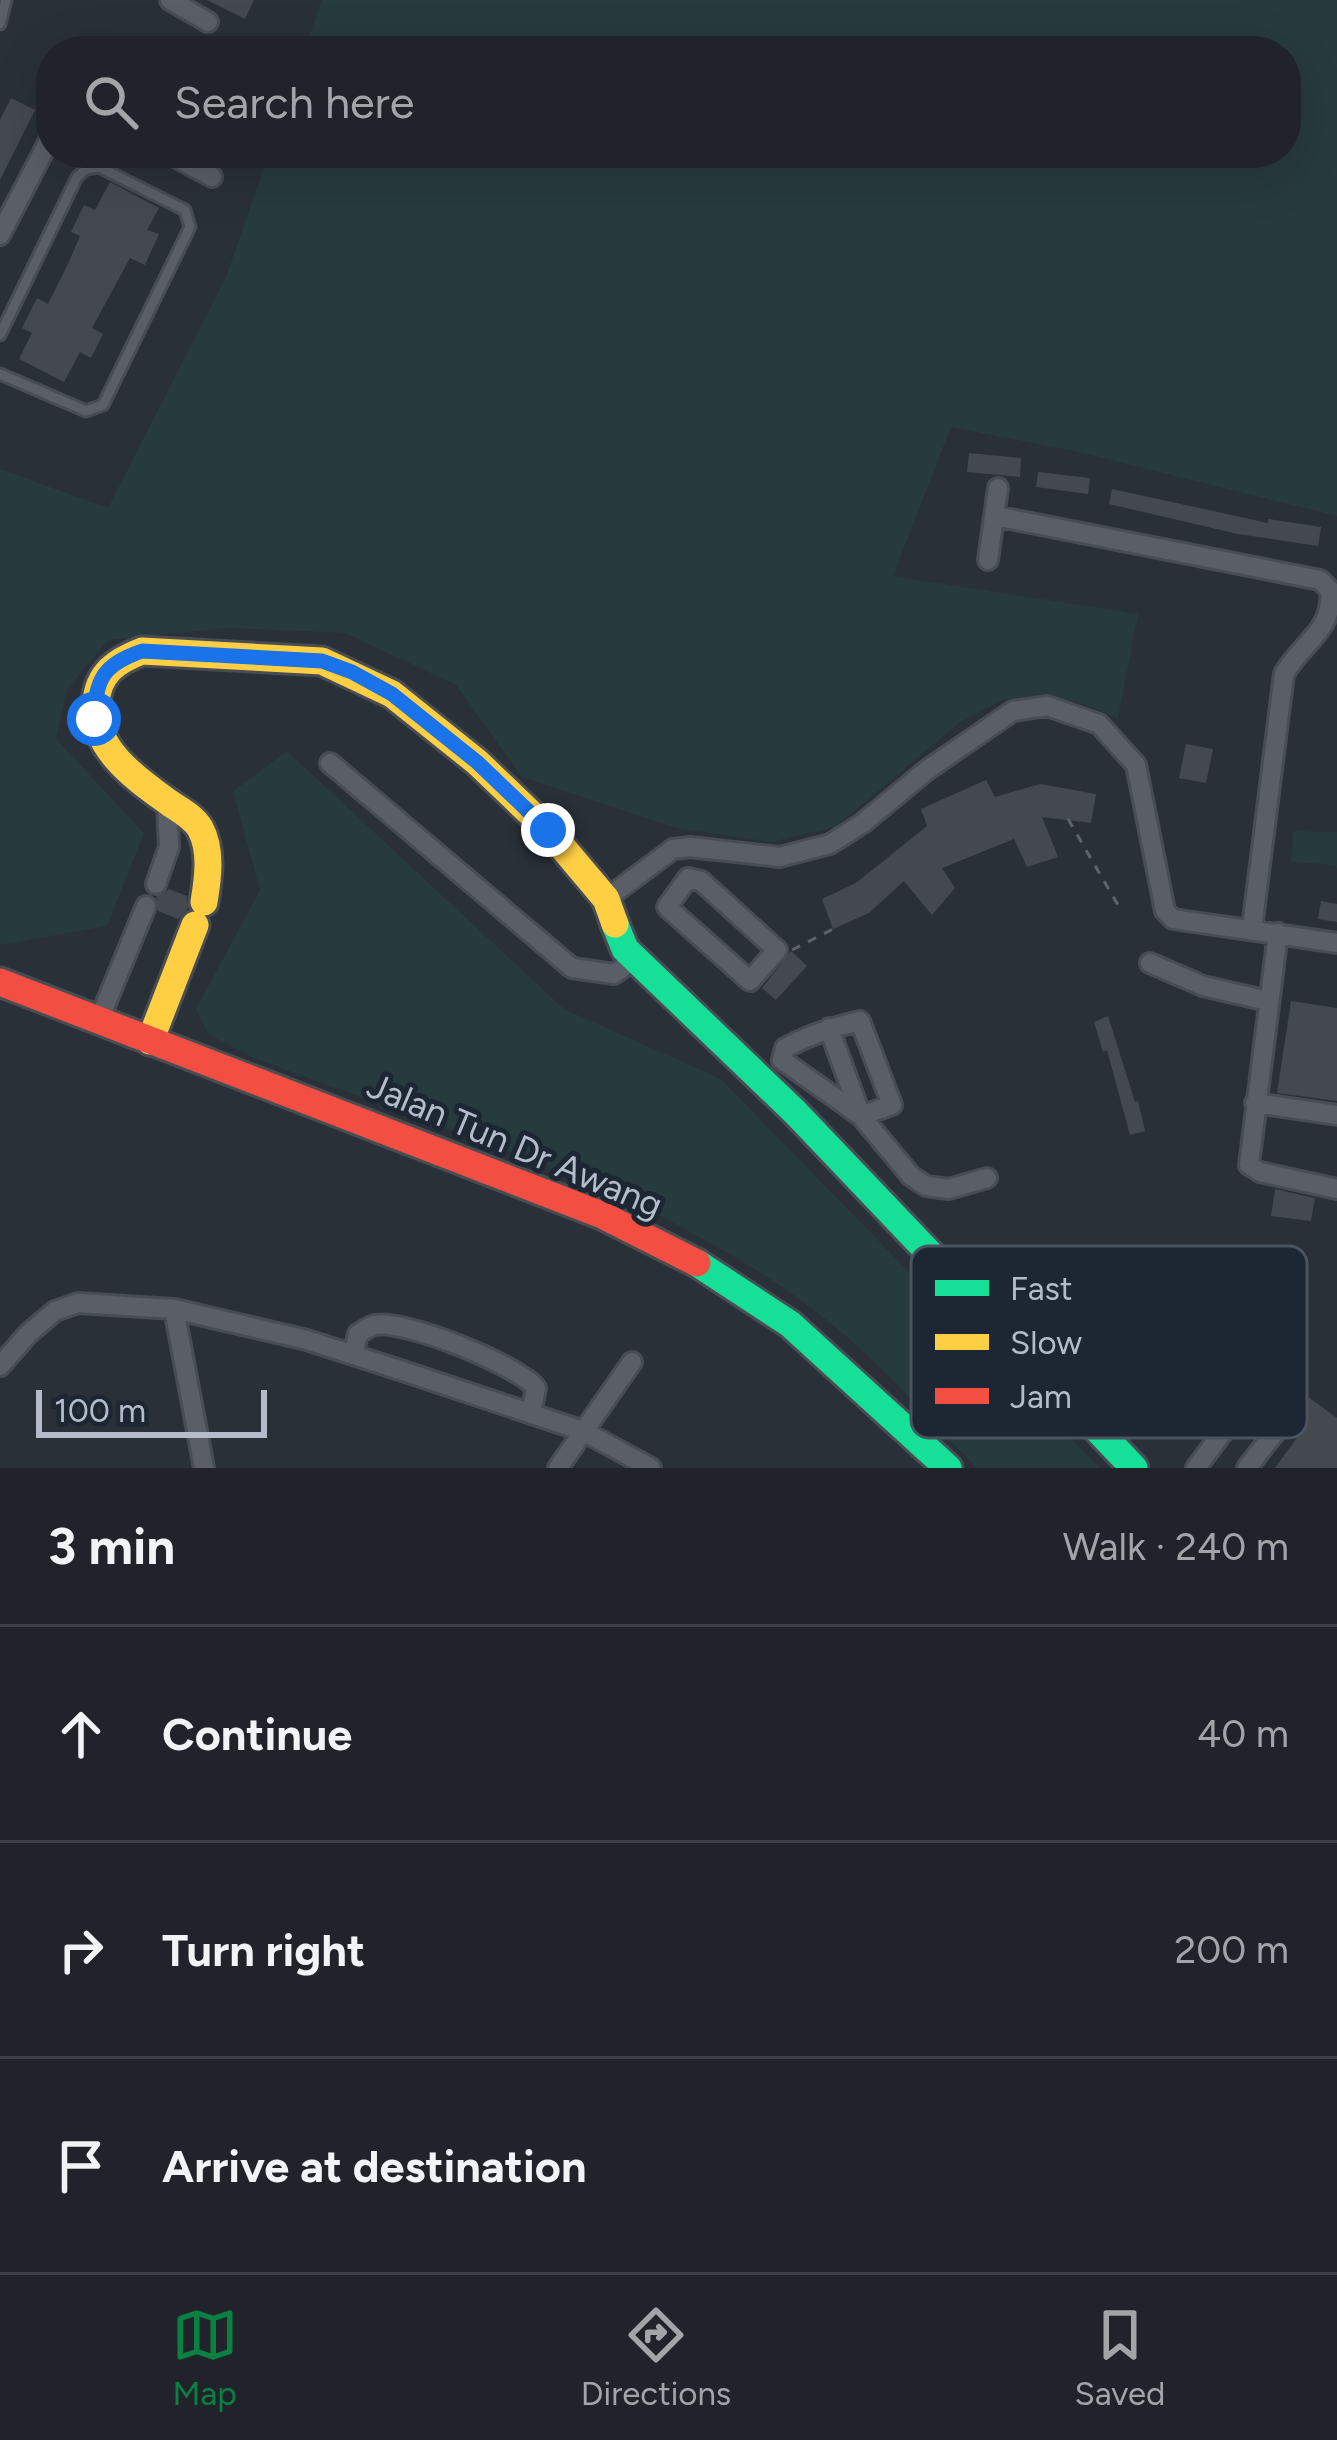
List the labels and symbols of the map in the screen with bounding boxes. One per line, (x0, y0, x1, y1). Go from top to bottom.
route start (67, 692, 121, 746)
route end (521, 803, 575, 857)
street label: Jalan Tun Dr Awang (361, 1063, 669, 1227)
legend (911, 1246, 1307, 1438)
text: Fast (1010, 1269, 1072, 1308)
text: Slow (1010, 1323, 1082, 1362)
text: Jam (1010, 1377, 1072, 1416)
scale bar (36, 1384, 267, 1437)

